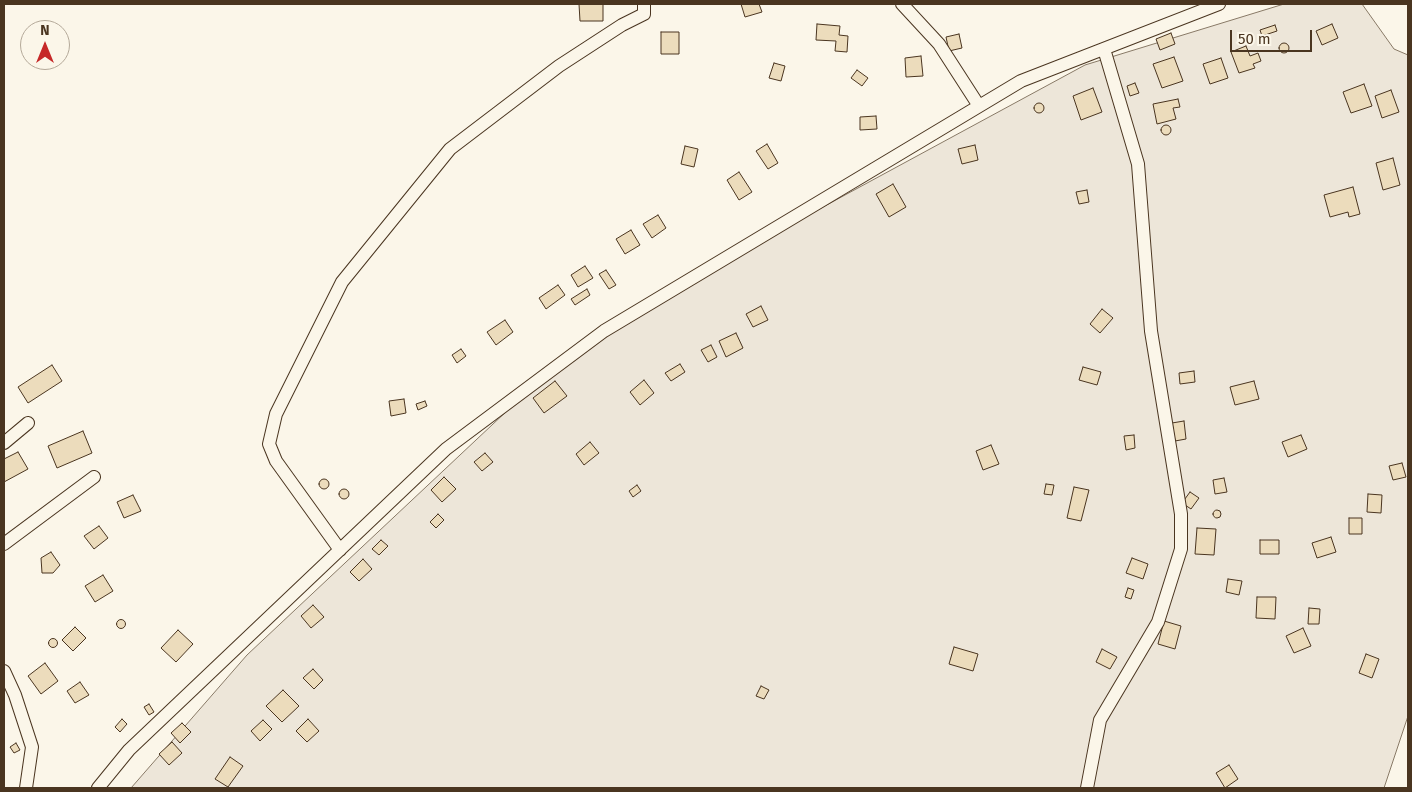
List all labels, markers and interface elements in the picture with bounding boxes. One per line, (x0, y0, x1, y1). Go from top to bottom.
north arrow (20, 20, 70, 70)
scale bar (1232, 20, 1314, 52)
text: N (40, 22, 50, 39)
text: 50 m (1238, 30, 1271, 48)

